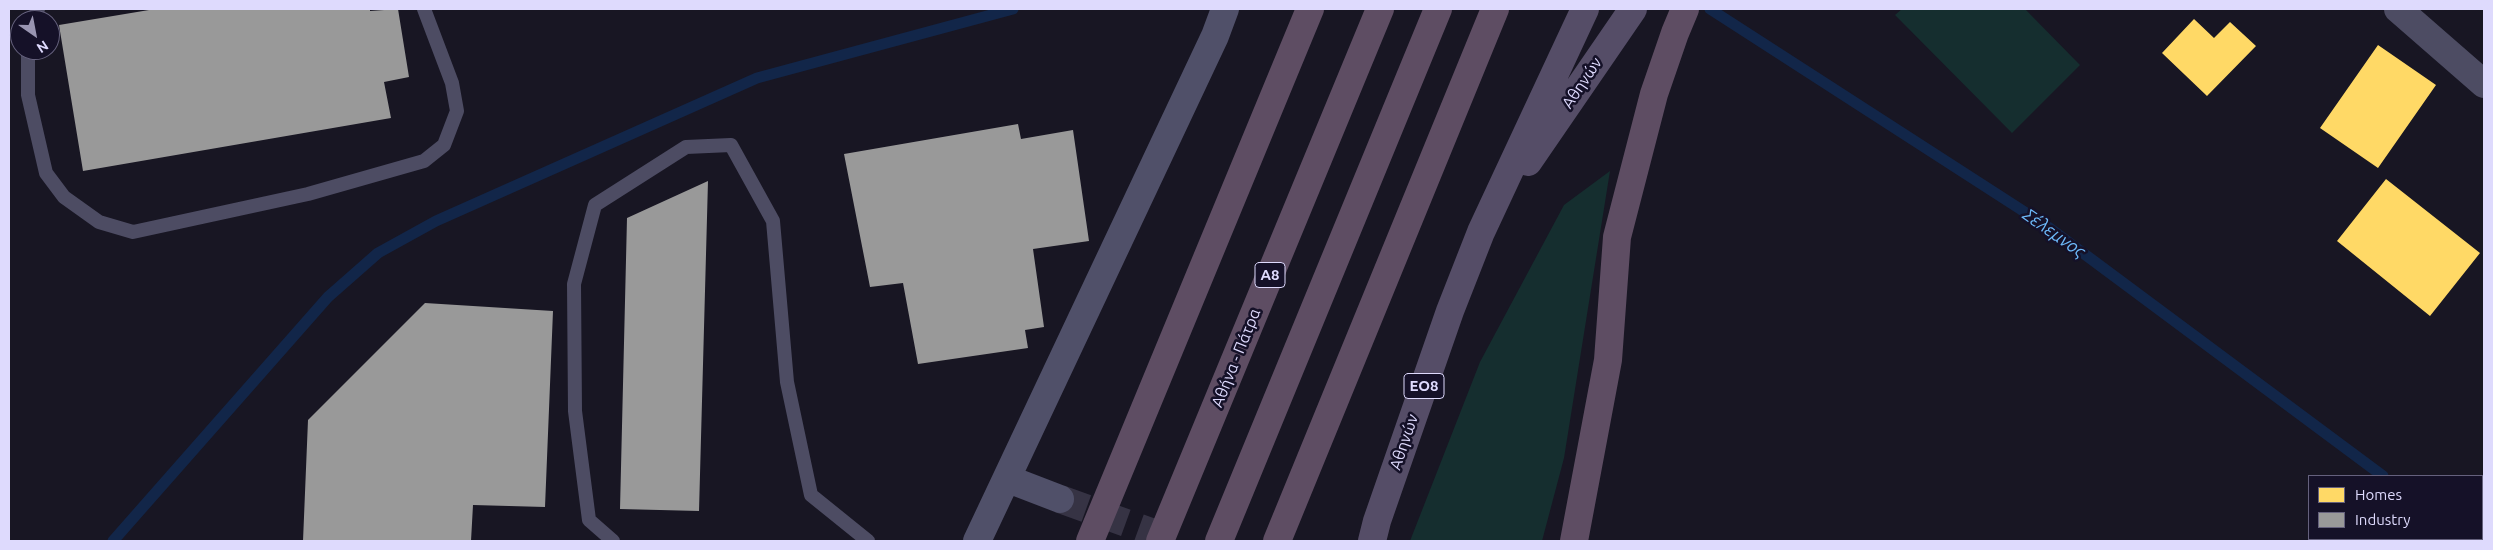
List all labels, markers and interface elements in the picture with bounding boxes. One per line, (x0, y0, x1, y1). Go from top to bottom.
north arrow (10, 10, 60, 60)
text: N (34, 37, 51, 56)
street label: Αθηνών (1558, 54, 1606, 112)
water label: Σέλεμνος (2019, 204, 2089, 262)
road number: Α8 (1255, 262, 1285, 288)
street label: Αθήνα - Πάτρα (1207, 306, 1265, 410)
road number: ΕΟ8 (1404, 374, 1444, 398)
street label: Αθηνών (1386, 412, 1422, 472)
legend (2308, 475, 2483, 540)
text: Homes (2355, 486, 2402, 503)
text: Industry (2355, 511, 2410, 528)

